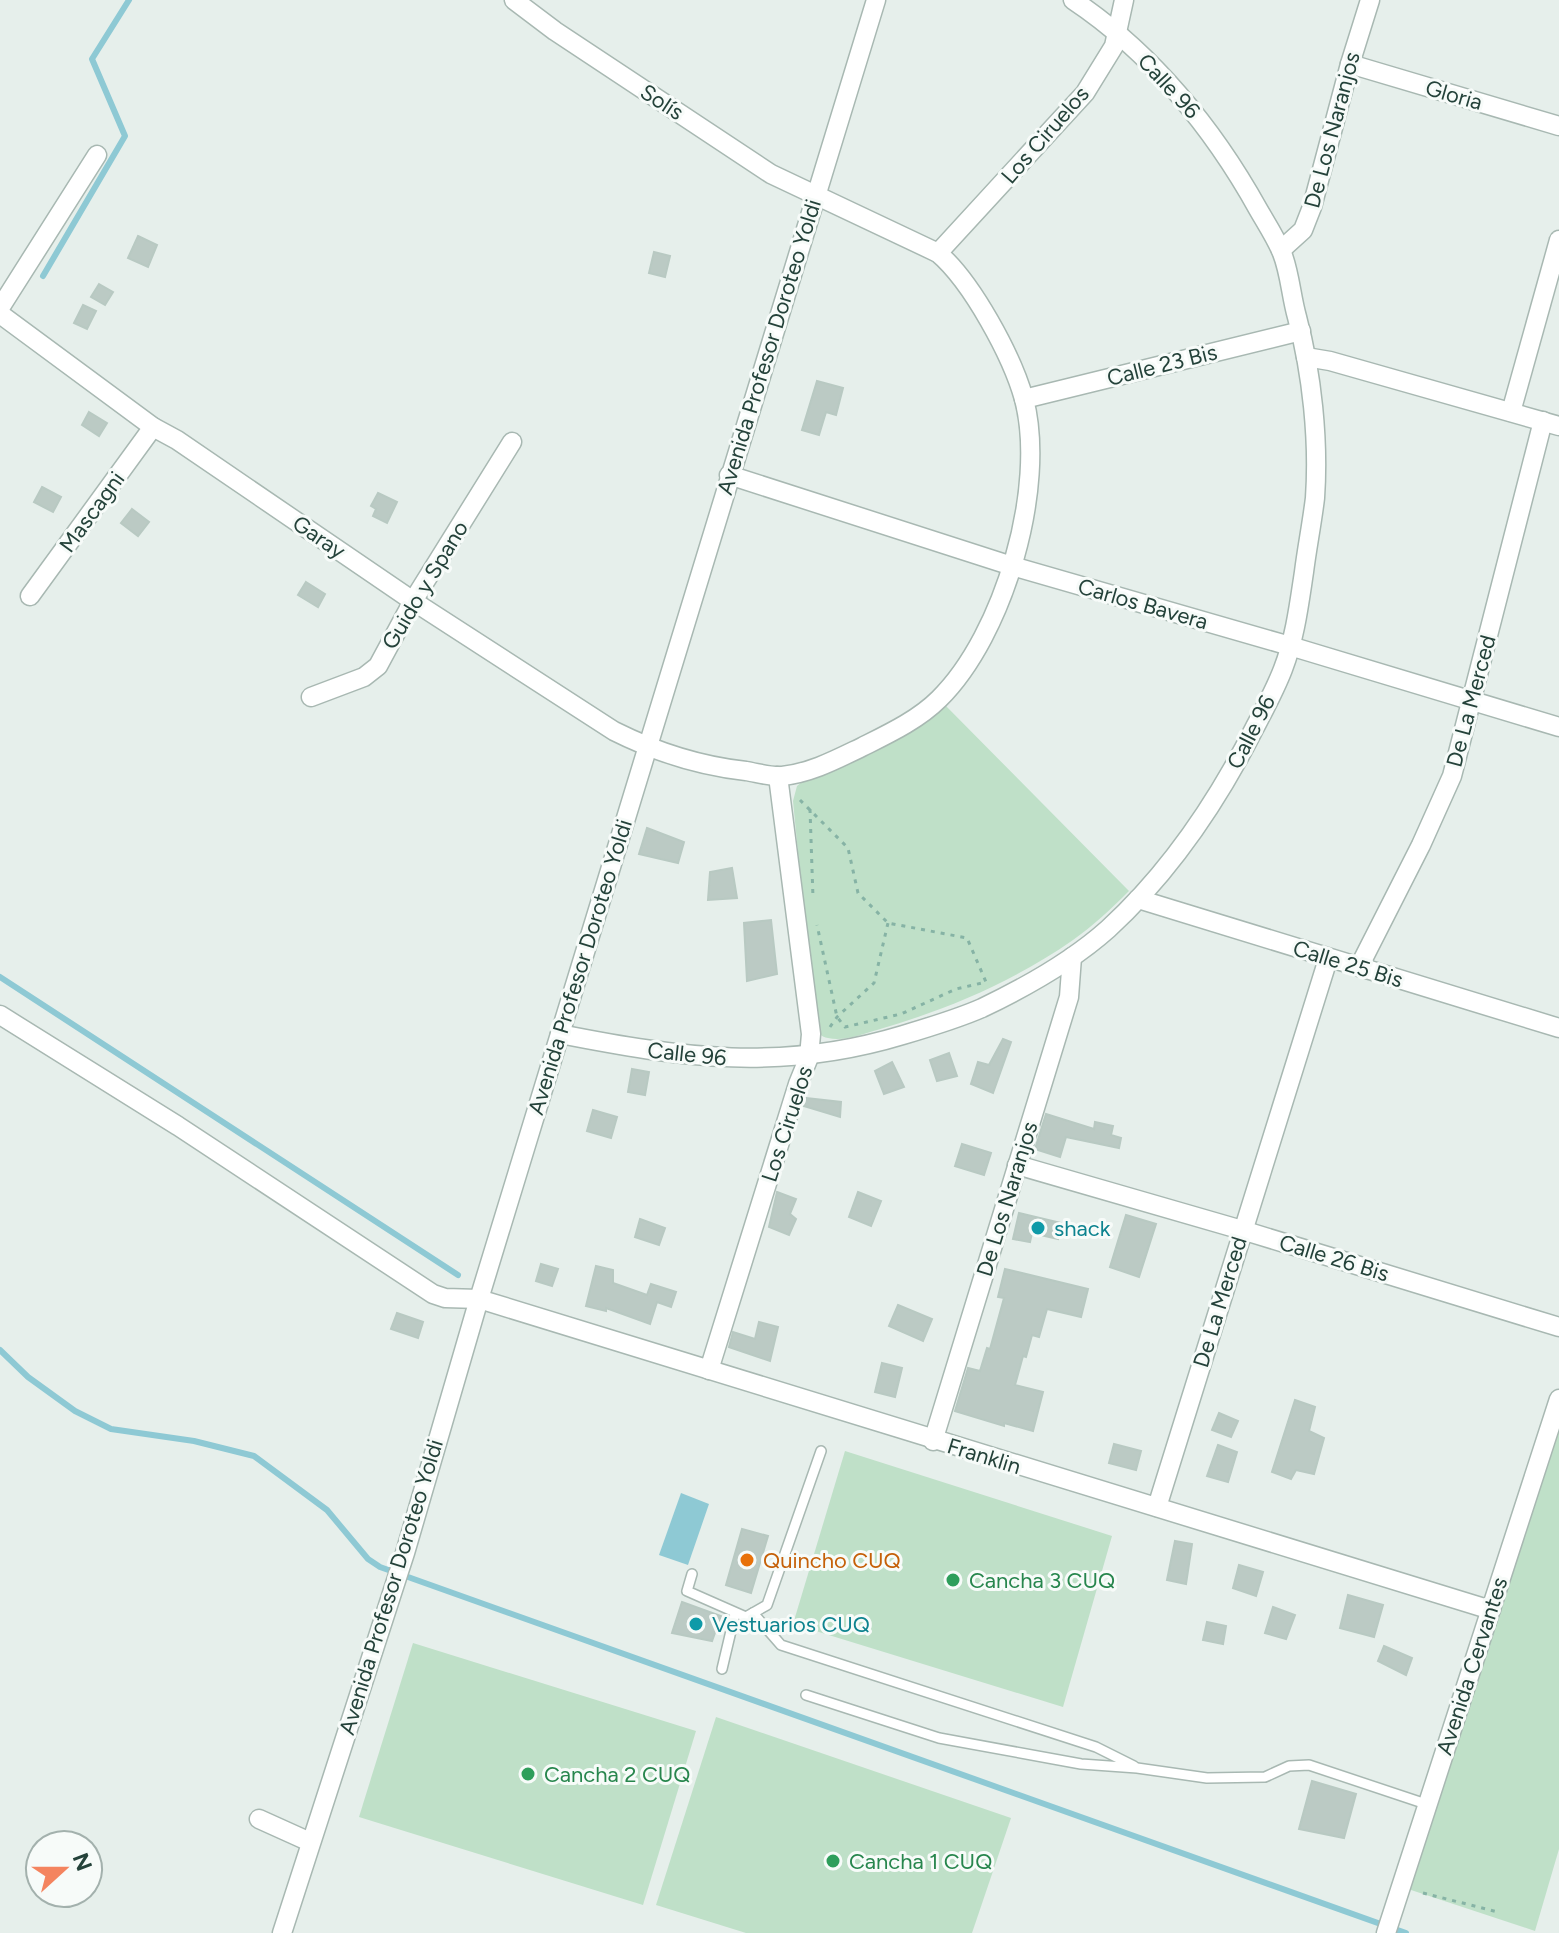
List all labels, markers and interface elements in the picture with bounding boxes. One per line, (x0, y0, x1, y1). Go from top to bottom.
street label: Calle 96 (1132, 48, 1206, 124)
street label: De Los Naranjos (1298, 49, 1366, 211)
street label: Gloria (1422, 74, 1486, 116)
street label: Solís (635, 78, 689, 126)
street label: Los Ciruelos (995, 81, 1095, 189)
street label: Avenida Profesor Doroteo Yoldi (711, 196, 827, 498)
street label: Calle 23 Bis (1104, 338, 1220, 392)
street label: Mascagni (54, 466, 130, 558)
street label: Garay (287, 510, 351, 565)
street label: Guido y Spano (376, 516, 474, 654)
street label: Carlos Bavera (1075, 573, 1211, 635)
street label: De La Merced (1440, 632, 1502, 770)
street label: Calle 96 (1221, 691, 1281, 773)
street label: Avenida Profesor Doroteo Yoldi (522, 816, 638, 1118)
street label: Calle 25 Bis (1290, 935, 1406, 993)
street label: Calle 96 (646, 1036, 728, 1072)
street label: Los Ciruelos (756, 1063, 818, 1185)
street label: De Los Naranjos (971, 1118, 1043, 1280)
place label: shack (1054, 1215, 1111, 1242)
marker: shack (1029, 1219, 1047, 1237)
street label: Calle 26 Bis (1276, 1229, 1392, 1287)
street label: De La Merced (1187, 1233, 1253, 1371)
street label: Franklin (944, 1432, 1024, 1480)
street label: Avenida Profesor Doroteo Yoldi (333, 1436, 449, 1738)
place label: Quincho CUQ (763, 1547, 901, 1574)
marker: Quincho CUQ (738, 1551, 756, 1569)
place label: Cancha 3 CUQ (969, 1567, 1115, 1594)
marker: Cancha 3 CUQ (944, 1571, 962, 1589)
street label: Avenida Cervantes (1431, 1574, 1513, 1758)
place label: Vestuarios CUQ (712, 1611, 870, 1638)
marker: Vestuarios CUQ (687, 1615, 705, 1633)
place label: Cancha 2 CUQ (544, 1761, 691, 1788)
marker: Cancha 2 CUQ (519, 1765, 537, 1783)
north arrow (24, 1829, 104, 1909)
place label: Cancha 1 CUQ (849, 1848, 992, 1875)
text: N (67, 1849, 98, 1875)
marker: Cancha 1 CUQ (824, 1852, 842, 1870)

